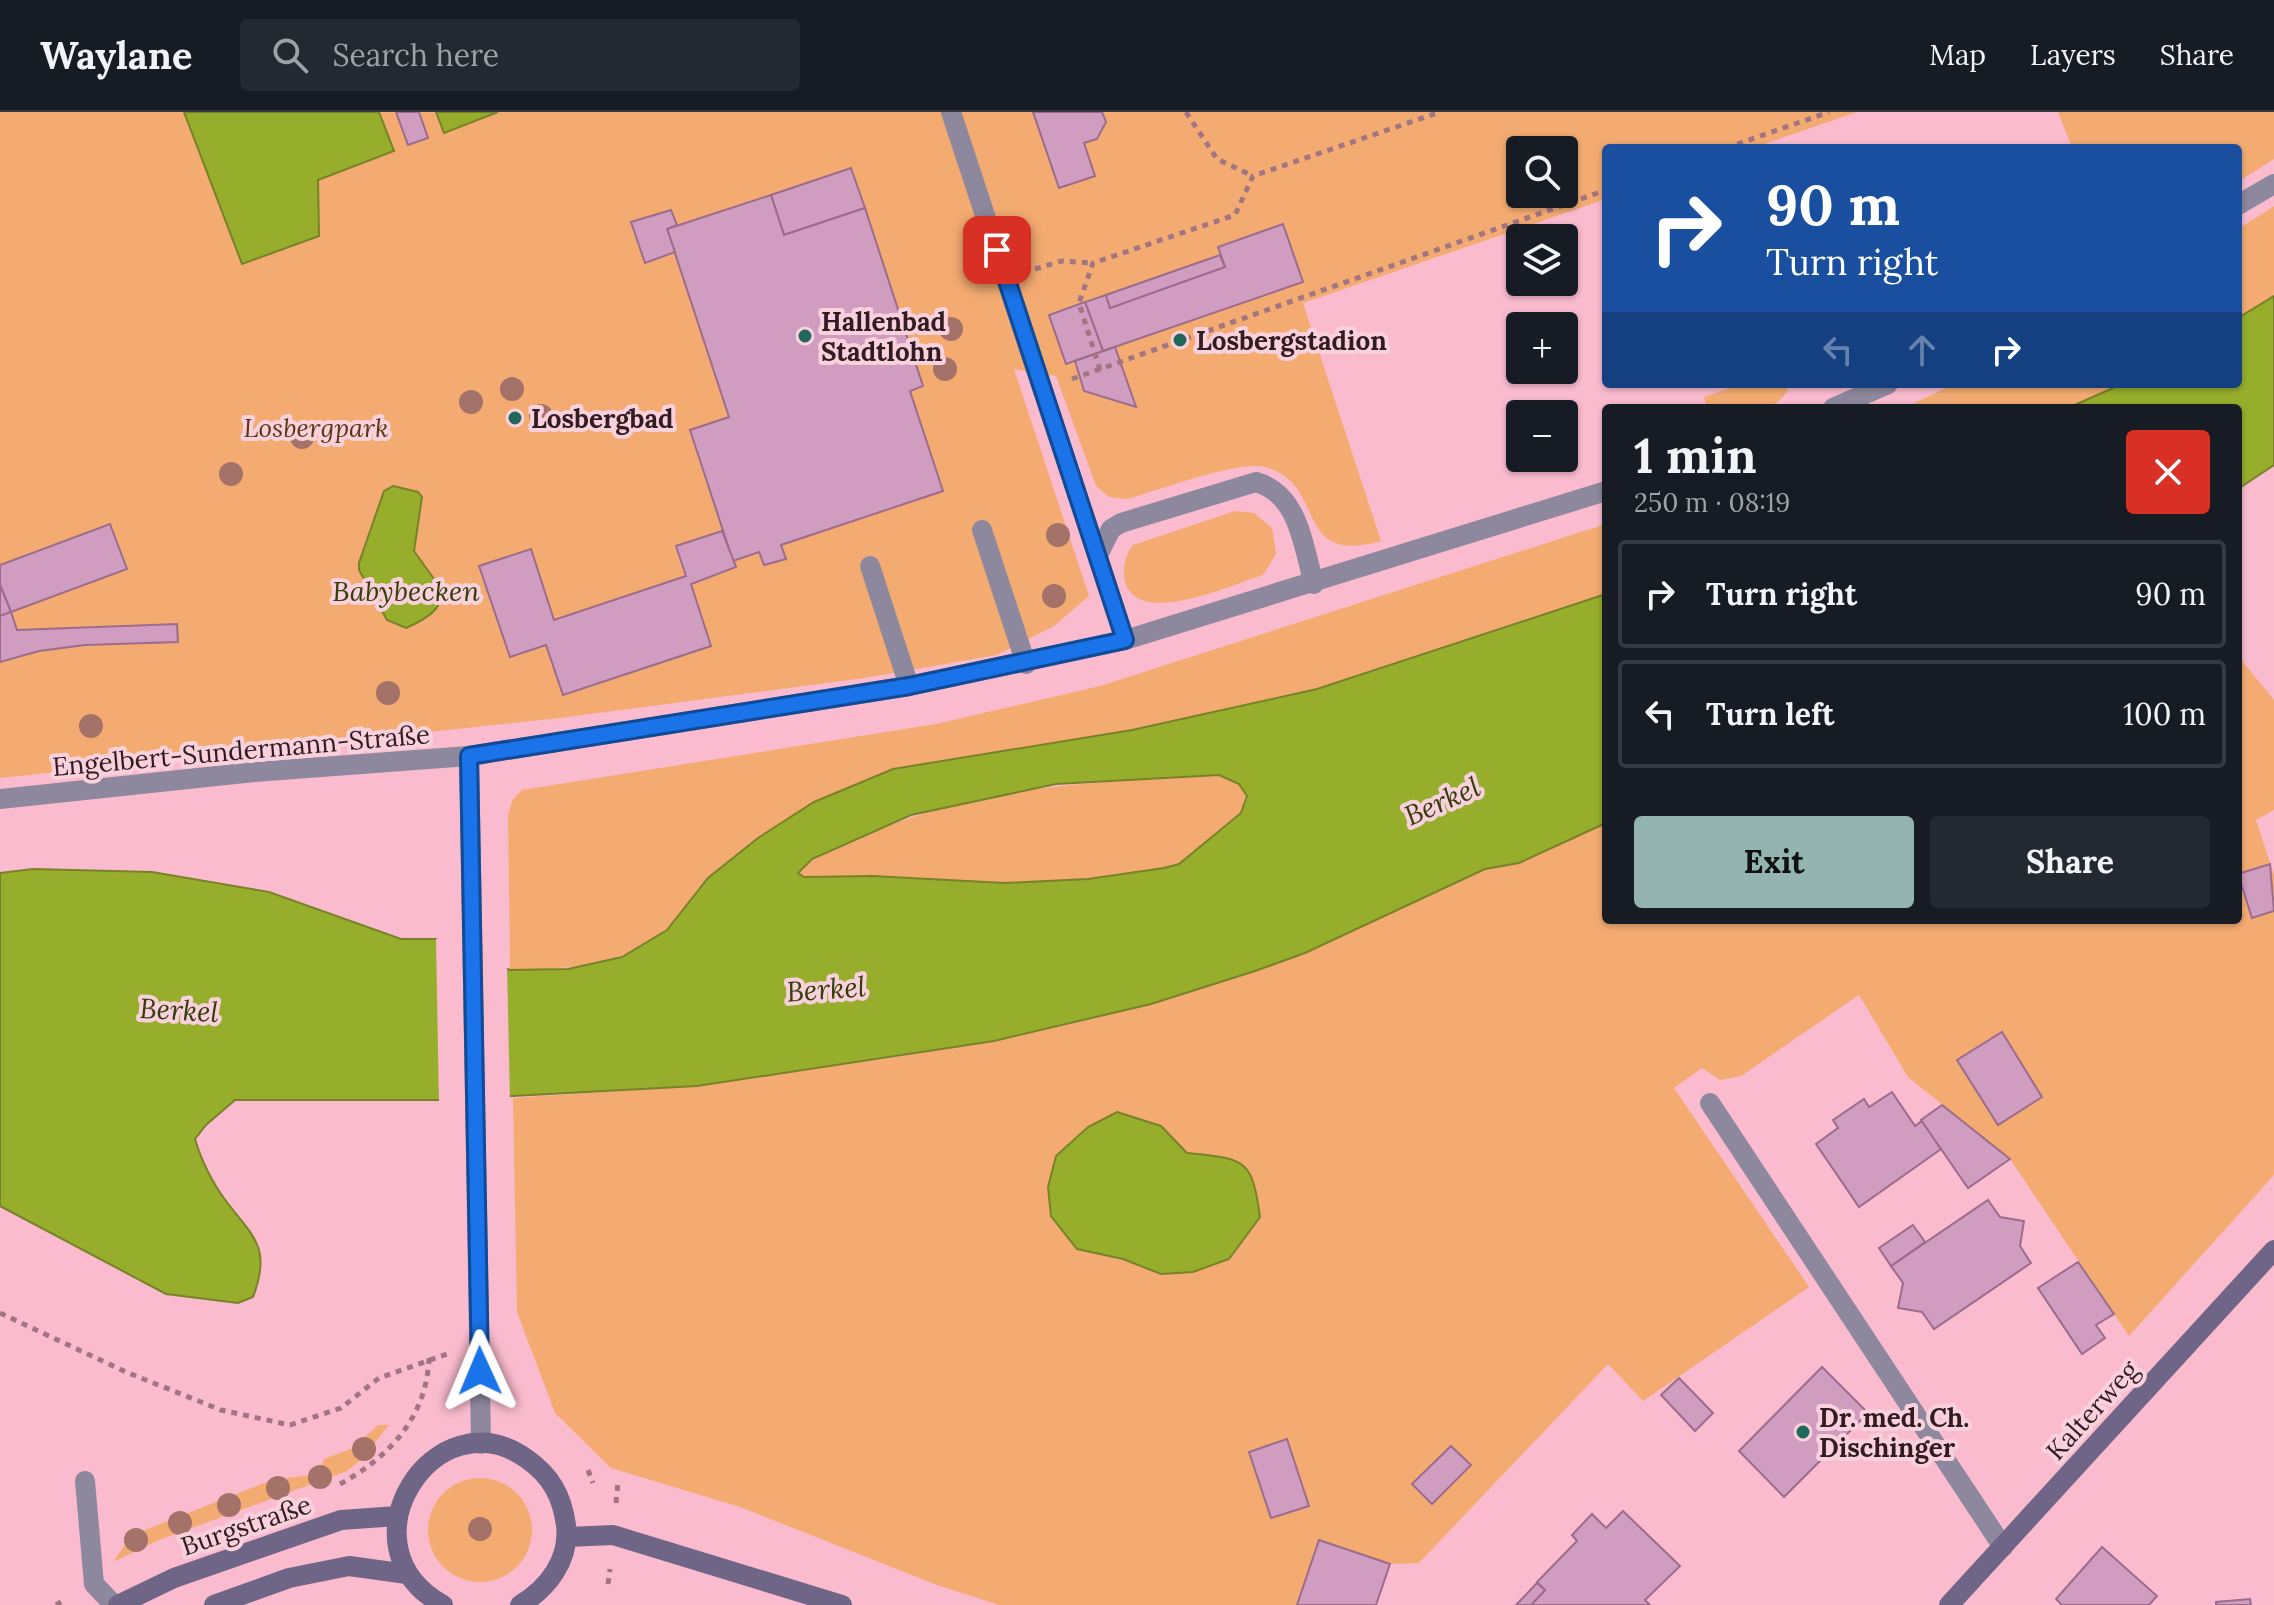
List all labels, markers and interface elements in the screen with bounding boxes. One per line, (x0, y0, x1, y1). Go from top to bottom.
search box (240, 19, 800, 91)
text: Waylane (40, 31, 192, 79)
icon: search (268, 33, 312, 77)
text: Search here (332, 36, 499, 74)
text: Map (1929, 37, 1986, 73)
text: Layers (2030, 37, 2116, 73)
text: Share (2160, 37, 2234, 73)
map controls (1506, 136, 1578, 472)
button: search (1506, 136, 1578, 208)
text: 90 m (1766, 169, 1900, 240)
icon: right (1634, 176, 1738, 280)
pin (963, 216, 1031, 284)
button: layers (1506, 224, 1578, 296)
icon: arrive (975, 228, 1019, 272)
text: Turn right (1766, 239, 1939, 285)
place label: Hallenbad Stadtlohn (821, 305, 946, 368)
button: + (1506, 312, 1578, 384)
place label: Losbergstadion (1196, 324, 1387, 357)
marker: Hallenbad Stadtlohn (796, 327, 814, 345)
icon: left (1816, 328, 1860, 372)
icon: ahead (1900, 328, 1944, 372)
icon: right (1984, 328, 2028, 372)
marker: Losbergstadion (1171, 331, 1189, 349)
button: − (1506, 400, 1578, 472)
place label: Losbergbad (531, 402, 674, 435)
marker: Losbergbad (506, 409, 524, 427)
park label: Losbergpark (243, 411, 389, 444)
text: 1 min (1634, 425, 1757, 486)
button: close (2126, 430, 2210, 514)
text: 250 m · 08:19 (1634, 486, 1790, 519)
icon: right (1638, 572, 1682, 616)
water label: Babybecken (332, 573, 480, 609)
text: Turn right (1706, 575, 1857, 613)
text: 90 m (2135, 575, 2206, 613)
icon: left (1638, 692, 1682, 736)
text: Turn left (1706, 695, 1834, 733)
text: 100 m (2123, 695, 2206, 733)
street label: Engelbert-Sundermann-Straße (51, 717, 431, 783)
water label: Berkel (1399, 768, 1485, 834)
button: Exit (1634, 816, 1914, 908)
button: Share (1930, 816, 2210, 908)
water label: Berkel (785, 968, 867, 1010)
water label: Berkel (139, 990, 219, 1030)
position arrow (438, 1329, 522, 1413)
street label: Kalterweg (2039, 1353, 2146, 1467)
place label: Dr. med. Ch. Dischinger (1819, 1401, 1969, 1464)
marker: Dr. med. Ch. Dischinger (1794, 1423, 1812, 1441)
street label: Burgstraße (177, 1487, 315, 1563)

